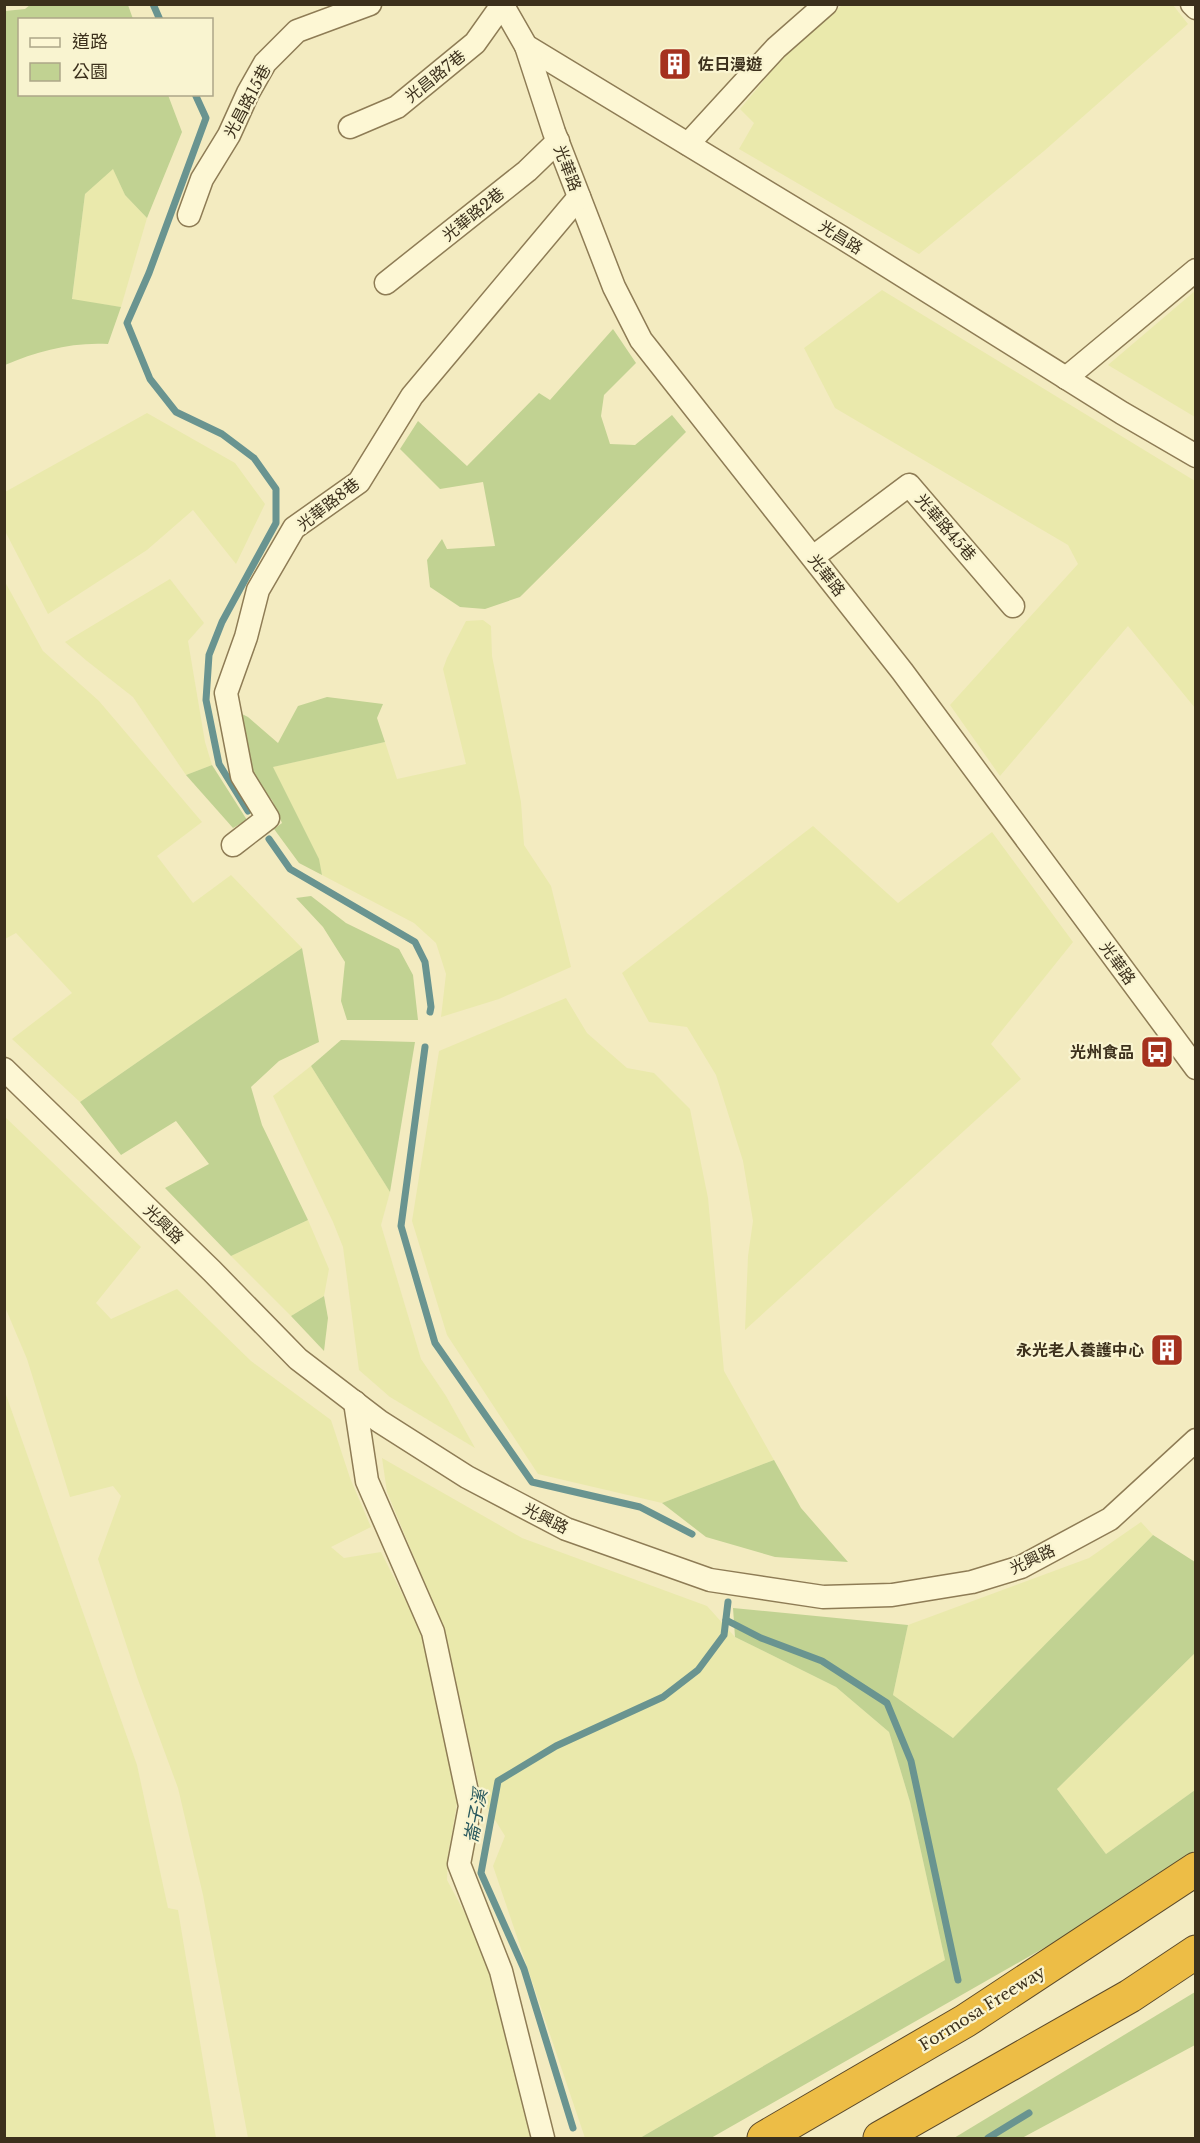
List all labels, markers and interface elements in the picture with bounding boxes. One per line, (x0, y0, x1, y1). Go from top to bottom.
legend (18, 18, 213, 96)
text: 道路 (72, 31, 108, 53)
street label: 光昌路7巷 (401, 46, 469, 106)
building icon: 佐日漫遊 (657, 46, 693, 82)
place label: 佐日漫遊 (697, 54, 762, 74)
text: 公園 (72, 61, 108, 83)
street label: 光昌路15巷 (219, 61, 275, 141)
street label: 光華路 (550, 142, 586, 194)
street label: 光華路2巷 (438, 183, 508, 245)
street label: 光昌路 (815, 216, 867, 258)
street label: 光華路8巷 (293, 473, 363, 535)
street label: 光華路45巷 (911, 489, 981, 565)
street label: 光華路 (804, 550, 850, 600)
street label: 光華路 (1096, 938, 1140, 988)
bus stop icon: 光州食品 (1139, 1034, 1175, 1070)
place label: 光州食品 (1070, 1042, 1134, 1062)
street label: 光興路 (140, 1200, 188, 1248)
building icon: 永光老人養護中心 (1149, 1332, 1185, 1368)
place label: 永光老人養護中心 (1016, 1340, 1144, 1360)
street label: 光興路 (520, 1498, 572, 1538)
street label: 光興路 (1006, 1540, 1058, 1578)
water label: 崙子溪 (460, 1784, 493, 1845)
street label: Formosa Freeway (915, 1961, 1049, 2055)

